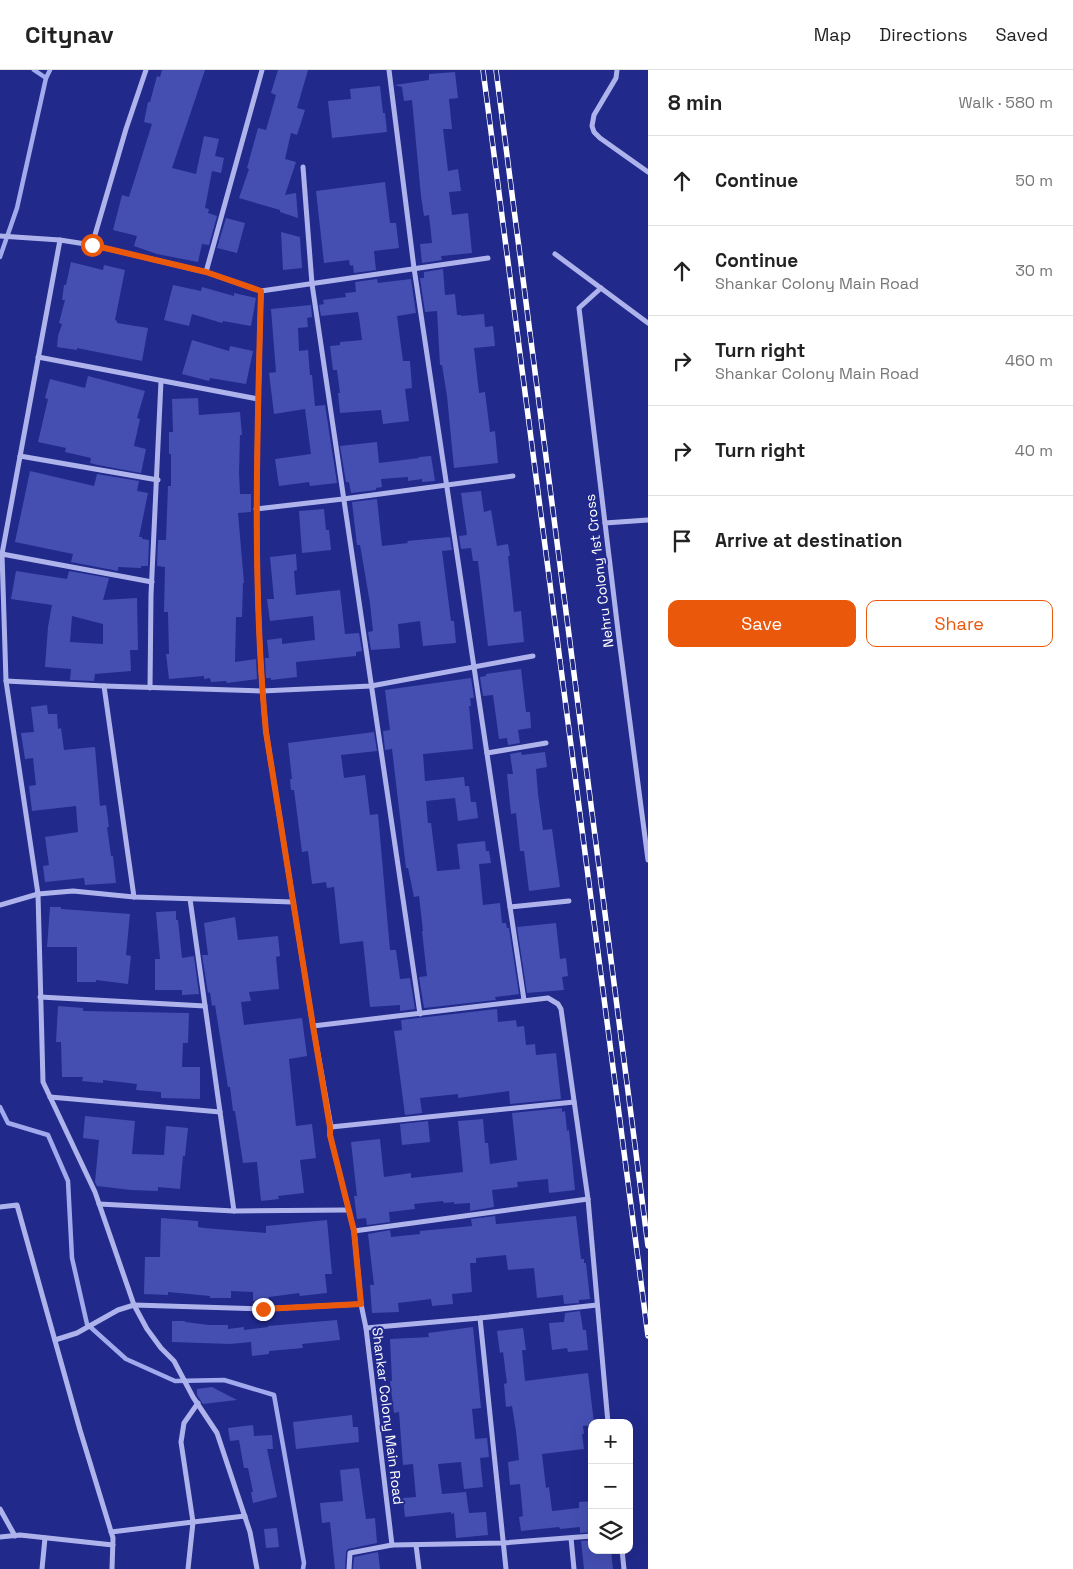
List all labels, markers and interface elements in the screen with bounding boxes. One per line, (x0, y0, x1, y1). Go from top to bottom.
text: Citynav (25, 19, 114, 50)
text: Map (814, 23, 851, 46)
text: Directions (879, 23, 968, 46)
text: Saved (996, 23, 1048, 46)
text: 8 min (668, 89, 722, 116)
text: Walk · 580 m (959, 92, 1053, 113)
icon: ahead (668, 167, 696, 195)
text: Continue (715, 168, 798, 193)
text: 50 m (1015, 170, 1053, 191)
route start (81, 234, 104, 257)
text: Continue (715, 248, 798, 273)
icon: ahead (668, 257, 696, 285)
text: 30 m (1015, 260, 1053, 281)
text: Shankar Colony Main Road (715, 273, 919, 294)
text: Turn right (715, 338, 805, 363)
icon: right (668, 347, 696, 375)
text: 460 m (1005, 350, 1053, 371)
text: Shankar Colony Main Road (715, 363, 919, 384)
icon: right (668, 437, 696, 465)
text: Turn right (715, 438, 805, 463)
text: 40 m (1015, 440, 1053, 461)
street label: Nehru Colony 1st Cross (581, 493, 617, 649)
icon: arrive (668, 527, 696, 555)
text: Arrive at destination (715, 528, 903, 553)
button: Save (668, 600, 856, 647)
button: Share (866, 600, 1053, 647)
route end (252, 1298, 275, 1321)
street label: Shankar Colony Main Road (368, 1326, 408, 1506)
map controls (588, 1419, 633, 1554)
button: + (588, 1419, 633, 1464)
button: − (588, 1464, 633, 1509)
button: layers (588, 1509, 633, 1554)

